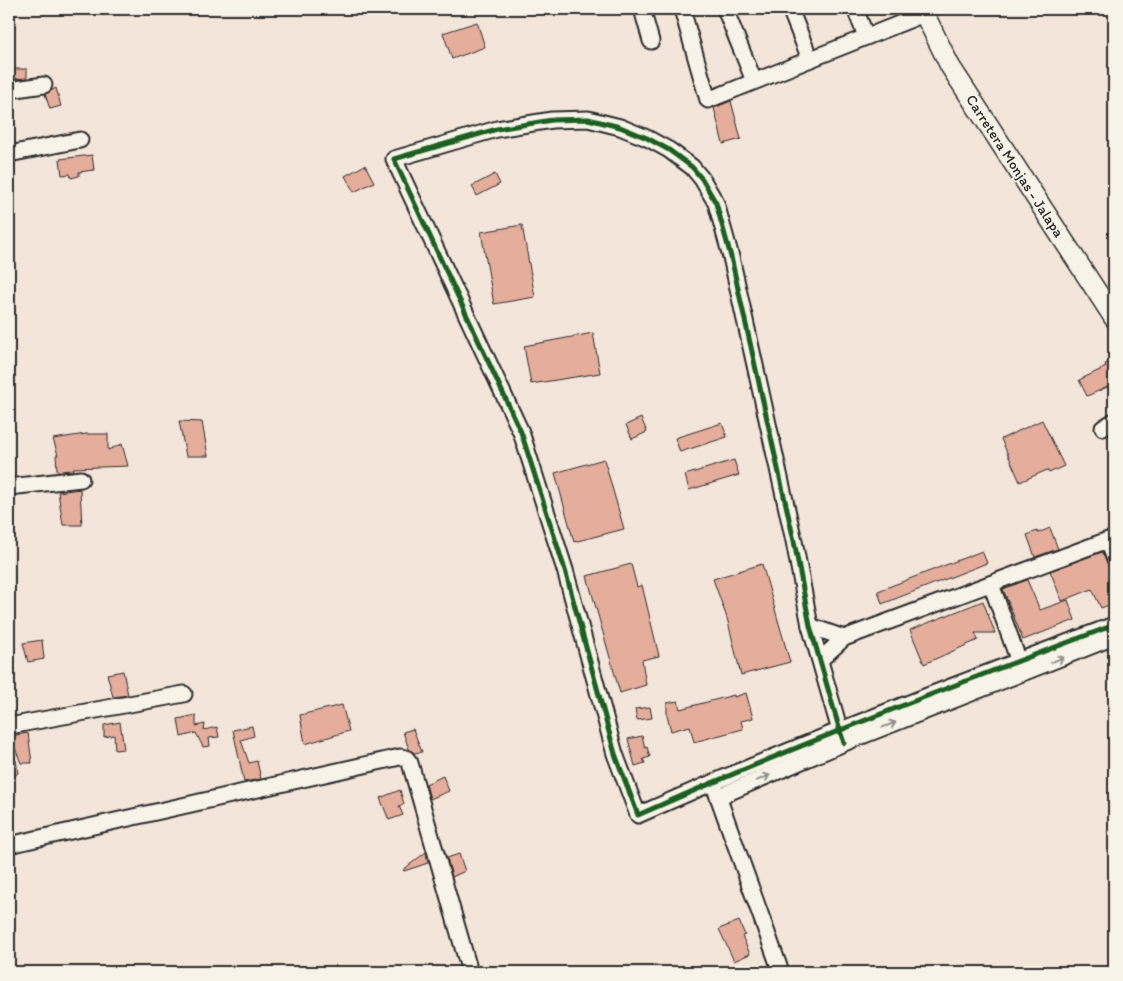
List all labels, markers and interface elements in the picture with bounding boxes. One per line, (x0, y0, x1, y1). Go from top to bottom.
street label: Carretera Monjas - Jalapa (962, 91, 1068, 241)
one-way arrow (1049, 655, 1064, 664)
one-way arrow (881, 720, 896, 729)
one-way arrow (755, 772, 770, 782)

